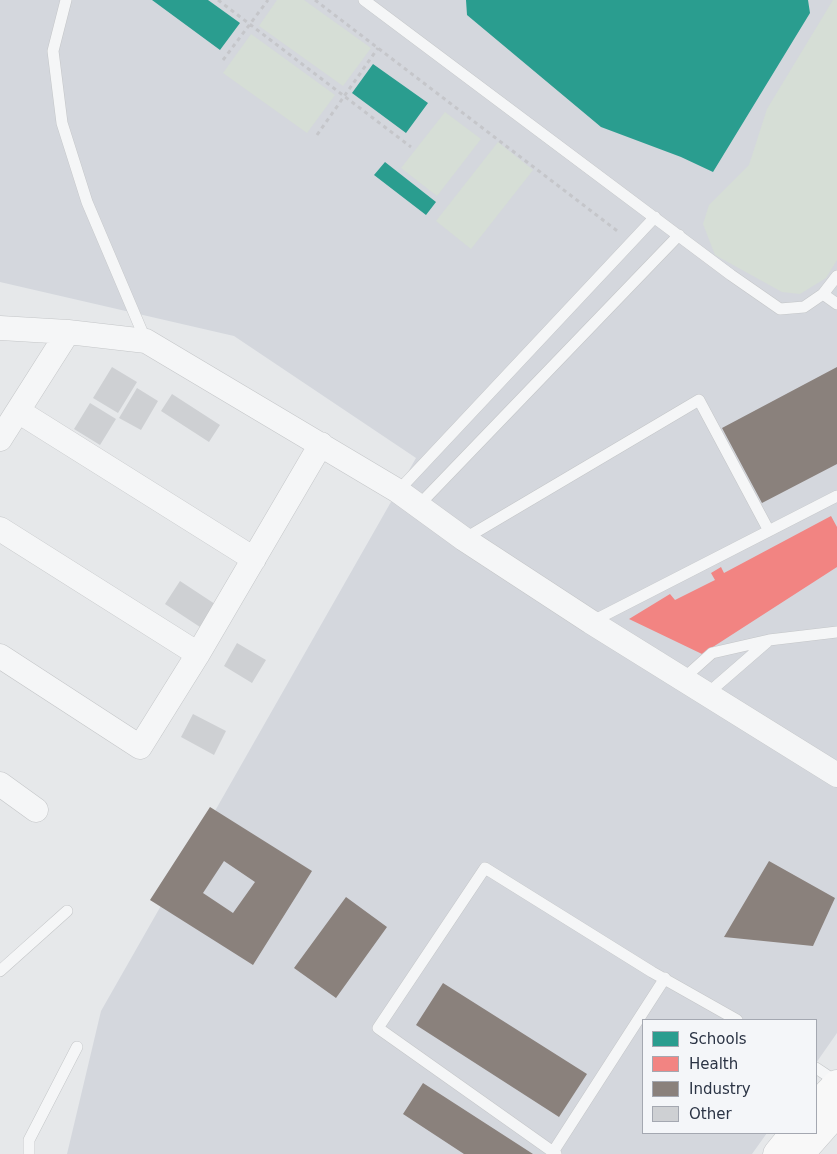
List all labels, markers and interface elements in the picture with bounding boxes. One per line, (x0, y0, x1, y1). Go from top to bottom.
legend (642, 1019, 817, 1134)
text: Schools (689, 1030, 747, 1048)
text: Health (689, 1055, 738, 1073)
text: Industry (689, 1080, 751, 1098)
text: Other (689, 1105, 732, 1123)

